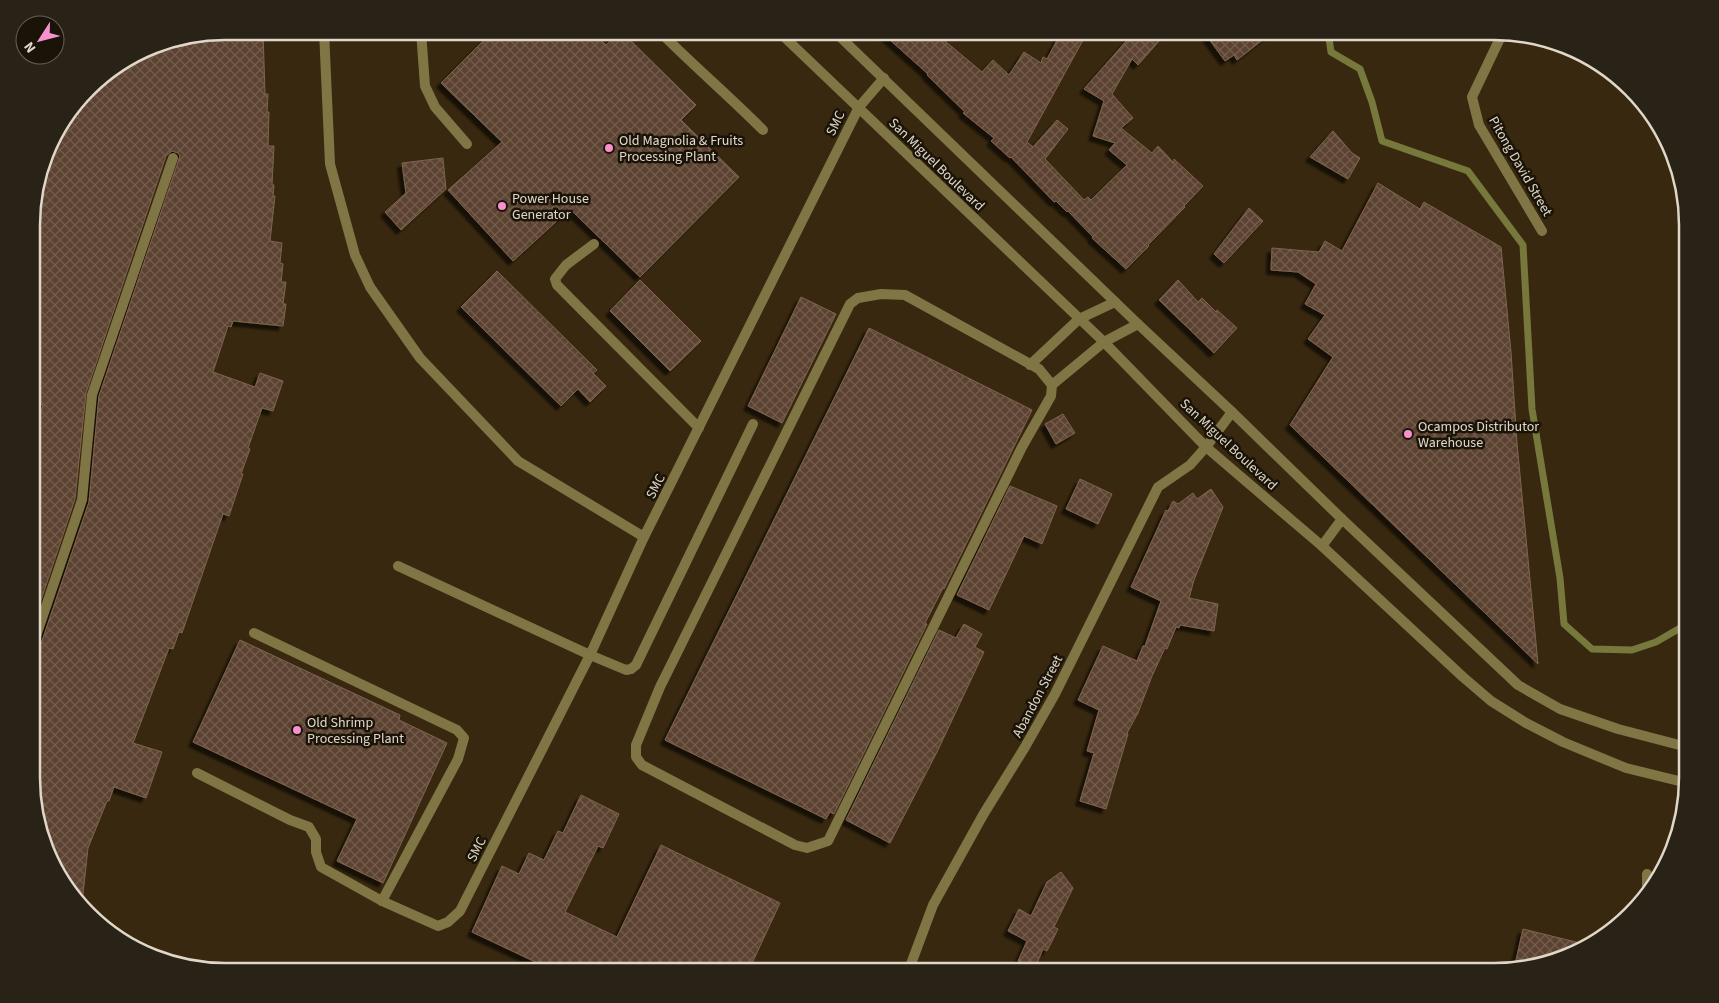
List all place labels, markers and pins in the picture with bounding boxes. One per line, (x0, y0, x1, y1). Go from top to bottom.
place label: Old Magnolia & Fruits Processing Plant (619, 131, 743, 167)
marker: Old Magnolia & Fruits Processing Plant (603, 142, 615, 154)
place label: Power House Generator (512, 189, 589, 225)
marker: Power House Generator (496, 200, 508, 212)
place label: Ocampos Distributor Warehouse (1418, 417, 1539, 453)
marker: Ocampos Distributor Warehouse (1402, 428, 1414, 440)
place label: Old Shrimp Processing Plant (307, 713, 404, 749)
marker: Old Shrimp Processing Plant (291, 724, 303, 736)

